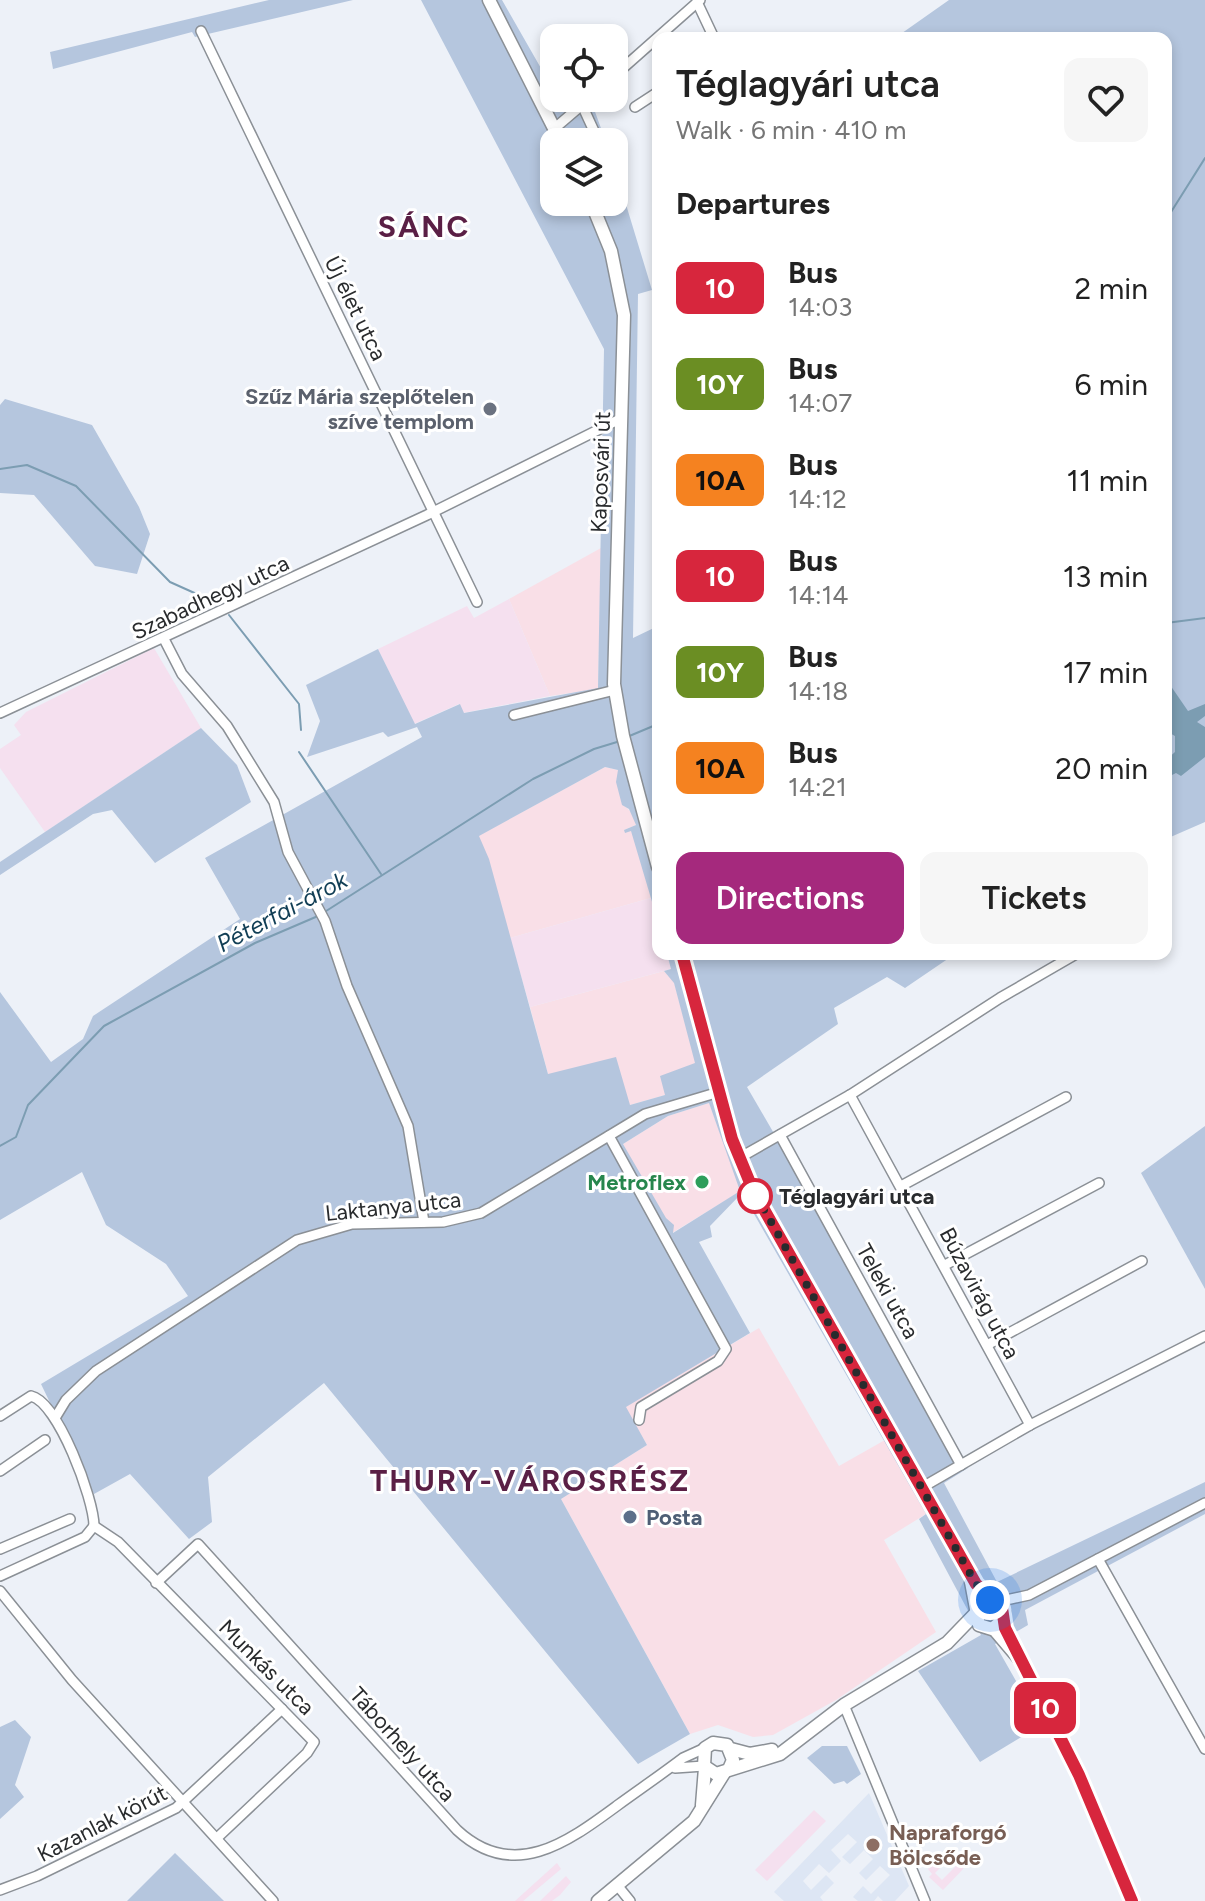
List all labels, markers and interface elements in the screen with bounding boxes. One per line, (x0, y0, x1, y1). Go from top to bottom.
map controls (540, 24, 628, 216)
button: locate (540, 24, 628, 112)
button: heart (1064, 58, 1148, 142)
text: Téglagyári utca (676, 61, 940, 107)
text: Walk · 6 min · 410 m (676, 114, 906, 146)
button: layers (540, 128, 628, 216)
text: Departures (676, 185, 830, 222)
district label: SÁNC (378, 208, 470, 245)
street label: Új élet utca (319, 251, 392, 365)
text: Bus (788, 254, 837, 291)
text: 2 min (1075, 270, 1148, 307)
text: 10 (705, 271, 735, 305)
text: 14:03 (788, 291, 852, 323)
text: Bus (788, 350, 837, 387)
text: 6 min (1074, 366, 1148, 403)
text: 10Y (696, 367, 744, 401)
place label: Szűz Mária szeplőtelen szíve templom (245, 383, 474, 435)
text: 14:07 (788, 387, 852, 419)
marker: Szűz Mária szeplőtelen szíve templom (481, 400, 499, 418)
street label: Kaposvári út (585, 411, 616, 533)
text: Bus (788, 446, 837, 483)
text: 11 min (1067, 462, 1148, 499)
text: 10A (695, 463, 745, 497)
text: 14:12 (788, 483, 847, 515)
text: Bus (788, 542, 837, 579)
street label: Szabadhegy utca (127, 549, 293, 646)
text: 13 min (1063, 558, 1148, 595)
text: 10 (705, 559, 735, 593)
text: 14:14 (788, 579, 848, 611)
text: Bus (788, 638, 837, 675)
text: 17 min (1063, 654, 1148, 691)
text: 10Y (696, 655, 744, 689)
text: 14:18 (788, 675, 848, 707)
text: Bus (788, 734, 837, 771)
text: 20 min (1055, 750, 1148, 787)
text: 10A (695, 751, 745, 785)
text: 14:21 (788, 771, 847, 803)
button: Directions (676, 852, 904, 944)
button: Tickets (920, 852, 1148, 944)
water label: Péterfai-árok (211, 864, 353, 958)
place label: Metroflex (587, 1169, 686, 1196)
marker: Metroflex (693, 1173, 711, 1191)
marker: Téglagyári utca (738, 1179, 772, 1213)
place label: Téglagyári utca (779, 1183, 934, 1210)
street label: Laktanya utca (324, 1186, 462, 1227)
street label: Búzavirág utca (934, 1223, 1025, 1363)
street label: Teleki utca (850, 1239, 925, 1343)
district label: THURY-VÁROSRÉSZ (370, 1462, 690, 1499)
place label: Posta (646, 1504, 702, 1531)
marker: Posta (621, 1508, 639, 1526)
your location (970, 1580, 1010, 1620)
street label: Munkás utca (213, 1614, 320, 1721)
street label: Táborhely utca (344, 1681, 461, 1807)
line badge: 10 (1009, 1682, 1081, 1734)
text: 10 (1030, 1691, 1060, 1725)
street label: Kazanlak körút (33, 1779, 172, 1868)
place label: Napraforgó Bölcsőde (889, 1819, 1007, 1871)
marker: Napraforgó Bölcsőde (864, 1836, 882, 1854)

